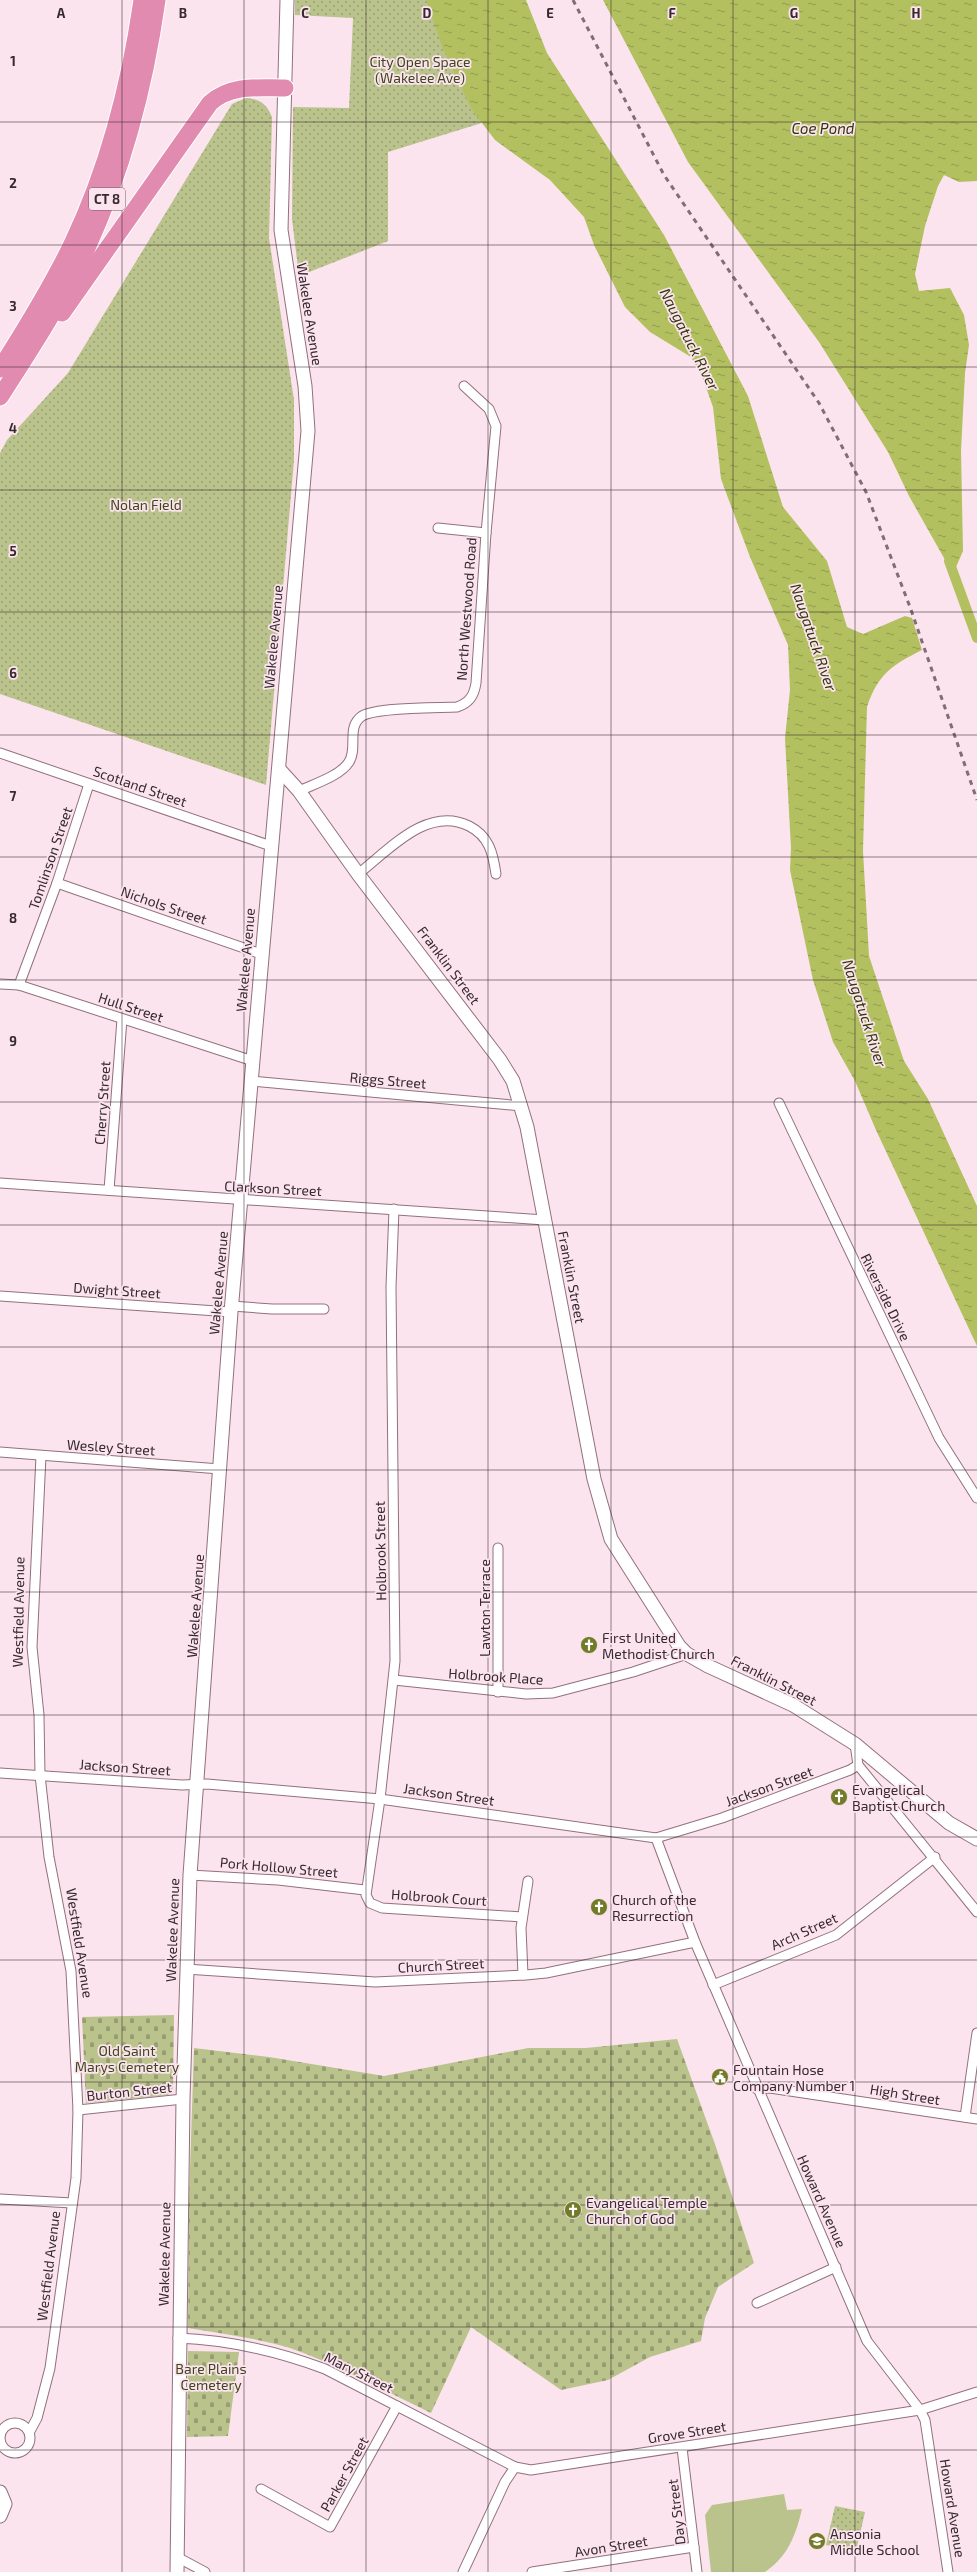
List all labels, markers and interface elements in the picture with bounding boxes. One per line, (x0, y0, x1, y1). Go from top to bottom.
text: A (57, 5, 66, 21)
text: B (179, 5, 187, 21)
text: C (301, 5, 309, 21)
text: D (423, 5, 432, 21)
text: E (546, 5, 554, 21)
text: F (668, 5, 676, 21)
text: G (790, 5, 798, 21)
text: H (912, 5, 921, 21)
text: 1 (10, 53, 16, 69)
park label: City Open Space (Wakelee Ave) (369, 53, 471, 86)
water label: Coe Pond (792, 119, 855, 137)
text: 2 (9, 175, 17, 191)
road number: CT 8 (89, 188, 125, 210)
street label: Wakelee Avenue (293, 261, 327, 367)
water label: Naugatuck River (656, 285, 724, 394)
text: 3 (9, 298, 17, 314)
text: 4 (9, 420, 17, 436)
park label: Nolan Field (110, 496, 182, 513)
street label: North Westwood Road (453, 537, 479, 681)
text: 5 (9, 543, 17, 559)
water label: Naugatuck River (787, 581, 841, 694)
street label: Wakelee Avenue (260, 584, 286, 690)
text: 6 (9, 665, 17, 681)
street label: Scotland Street (91, 762, 189, 810)
text: 7 (10, 788, 17, 804)
street label: Tomlinson Street (24, 804, 76, 912)
street label: Nichols Street (119, 882, 209, 928)
street label: Wakelee Avenue (232, 907, 258, 1013)
text: 8 (9, 910, 17, 926)
street label: Franklin Street (414, 922, 484, 1008)
water label: Naugatuck River (839, 957, 891, 1070)
street label: Hull Street (96, 989, 166, 1025)
text: 9 (9, 1033, 17, 1049)
street label: Cherry Street (91, 1061, 113, 1145)
street label: Riggs Street (349, 1068, 427, 1092)
street label: Clarkson Street (224, 1177, 322, 1199)
street label: Franklin Street (555, 1229, 589, 1325)
street label: Wakelee Avenue (205, 1230, 231, 1336)
street label: Riverside Drive (858, 1251, 914, 1343)
street label: Dwight Street (73, 1278, 161, 1302)
street label: Wesley Street (66, 1435, 156, 1459)
street label: Holbrook Street (371, 1501, 389, 1601)
street label: Wakelee Avenue (183, 1553, 207, 1659)
street label: Westfield Avenue (9, 1556, 27, 1668)
street label: Lawton Terrace (476, 1559, 493, 1657)
place label: First United Methodist Church (602, 1629, 715, 1662)
church icon: First United Methodist Church (579, 1635, 599, 1655)
street label: Franklin Street (728, 1651, 820, 1709)
street label: Holbrook Place (448, 1664, 544, 1688)
street label: Jackson Street (79, 1755, 171, 1779)
street label: Jackson Street (723, 1762, 815, 1810)
street label: Jackson Street (402, 1779, 496, 1809)
place label: Evangelical Baptist Church (852, 1781, 945, 1814)
church icon: Evangelical Baptist Church (829, 1787, 849, 1807)
street label: Pork Hollow Street (219, 1853, 339, 1881)
street label: Wakelee Avenue (162, 1878, 182, 1982)
street label: Holbrook Court (391, 1885, 487, 1909)
street label: Westfield Avenue (63, 1887, 97, 1999)
place label: Church of the Resurrection (612, 1891, 696, 1924)
church icon: Church of the Resurrection (589, 1897, 609, 1917)
street label: Arch Street (768, 1909, 840, 1953)
street label: Church Street (397, 1954, 485, 1976)
park label: Old Saint Marys Cemetery (75, 2042, 180, 2075)
place label: Fountain Hose Company Number 1 (733, 2061, 855, 2094)
public building icon: Fountain Hose Company Number 1 (710, 2067, 730, 2087)
street label: Burton Street (85, 2078, 173, 2104)
street label: High Street (869, 2080, 941, 2108)
street label: Howard Avenue (794, 2152, 850, 2250)
place label: Evangelical Temple Church of God (586, 2194, 707, 2227)
church icon: Evangelical Temple Church of God (563, 2200, 583, 2220)
street label: Wakelee Avenue (155, 2202, 173, 2306)
street label: Westfield Avenue (33, 2210, 63, 2322)
street label: Mary Street (322, 2348, 396, 2396)
park label: Bare Plains Cemetery (175, 2360, 247, 2393)
street label: Grove Street (647, 2417, 727, 2447)
street label: Parker Street (316, 2433, 372, 2515)
street label: Howard Avenue (937, 2457, 969, 2559)
street label: Day Street (664, 2478, 688, 2546)
place label: Ansonia Middle School (830, 2525, 920, 2558)
school or university icon: Ansonia Middle School (807, 2531, 827, 2551)
street label: Avon Street (573, 2532, 649, 2560)

